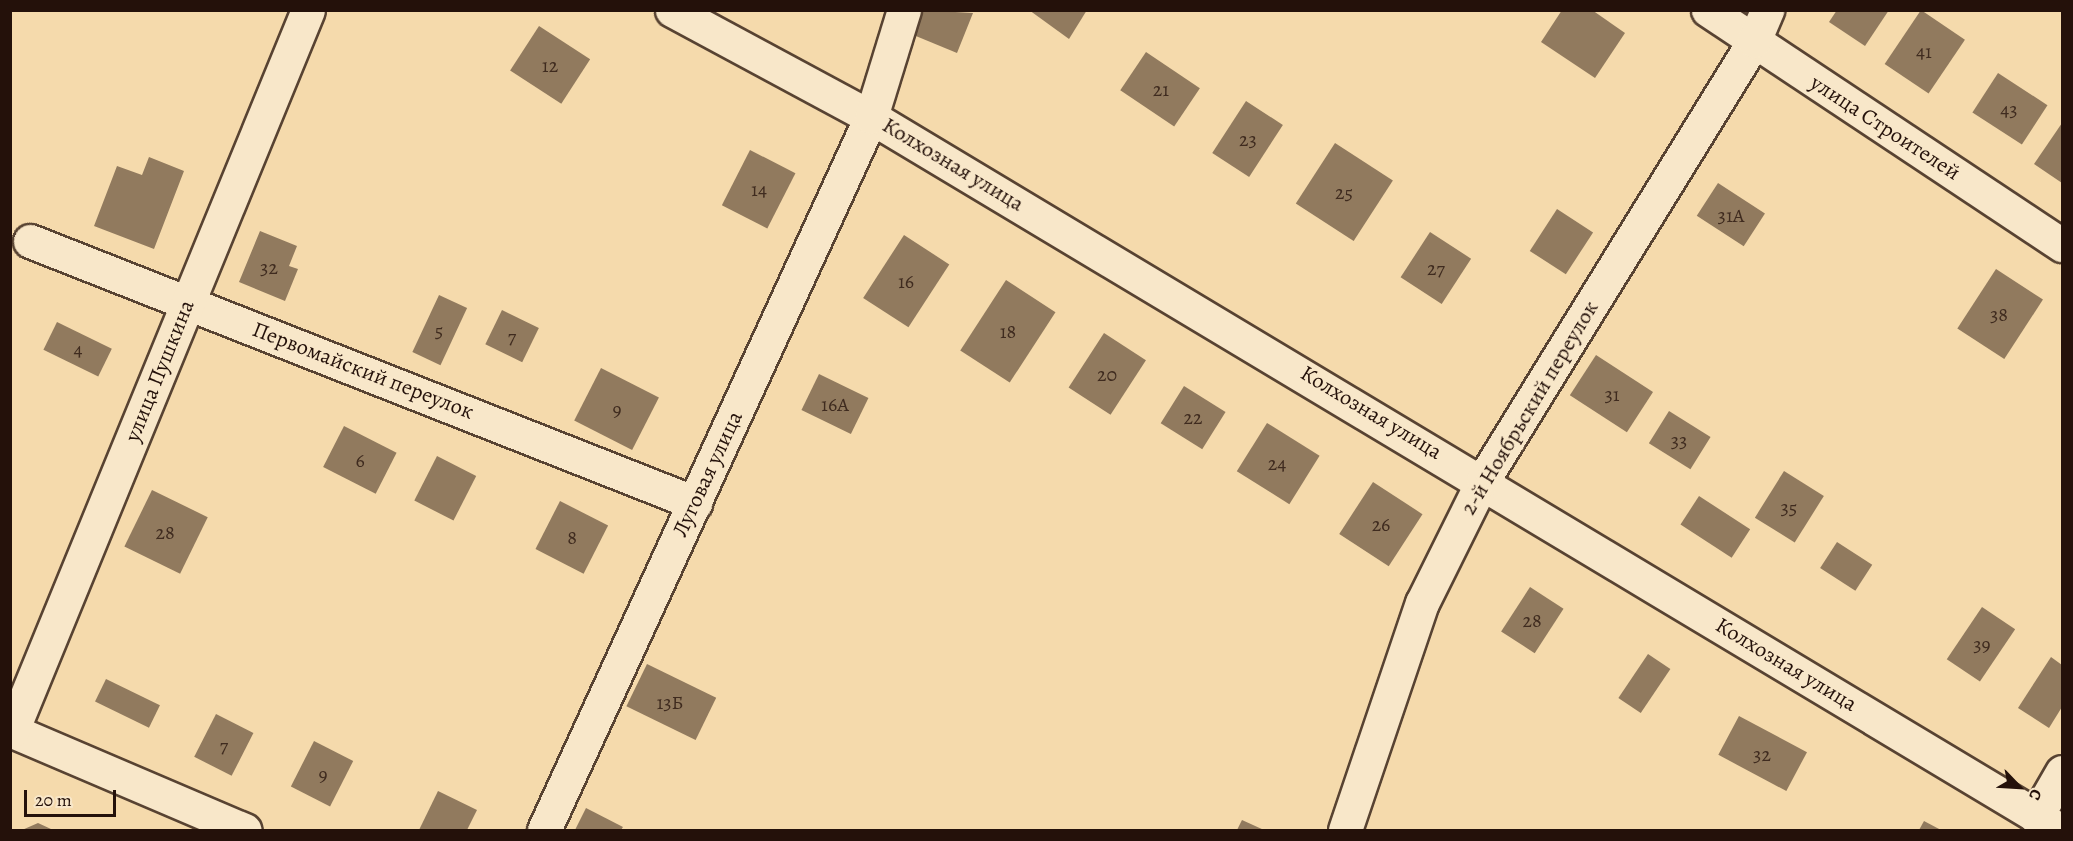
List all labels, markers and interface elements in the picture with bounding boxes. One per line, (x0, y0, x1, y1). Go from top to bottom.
house number: 41 (1916, 39, 1932, 63)
house number: 12 (542, 53, 558, 77)
street label: улица Строителей (1805, 70, 1965, 186)
house number: 21 (1153, 77, 1169, 101)
house number: 43 (2000, 97, 2018, 121)
street label: Колхозная улица (877, 112, 1029, 218)
house number: 23 (1239, 127, 1257, 151)
house number: 14 (751, 177, 767, 201)
house number: 25 (1335, 180, 1353, 204)
house number: 31А (1718, 203, 1744, 227)
house number: 32 (260, 255, 278, 279)
house number: 27 (1427, 256, 1445, 280)
house number: 16 (898, 269, 914, 293)
street label: улица Пушкина (120, 296, 200, 446)
street label: 2-й Ноябрьский переулок (1456, 296, 1604, 520)
house number: 38 (1990, 302, 2008, 326)
street label: Первомайский переулок (249, 317, 477, 425)
house number: 5 (435, 318, 443, 342)
house number: 18 (1000, 319, 1016, 343)
house number: 7 (508, 324, 516, 348)
house number: 4 (73, 337, 83, 361)
street label: Колхозная улица (1295, 360, 1447, 466)
house number: 20 (1097, 362, 1117, 386)
house number: 31 (1604, 382, 1620, 406)
house number: 16А (821, 392, 849, 416)
house number: 9 (612, 397, 622, 421)
house number: 22 (1184, 405, 1202, 429)
street label: Луговая улица (667, 407, 749, 541)
house number: 33 (1671, 428, 1687, 452)
house number: 6 (355, 448, 365, 472)
house number: 24 (1268, 451, 1286, 475)
house number: 35 (1781, 495, 1797, 519)
house number: 26 (1372, 512, 1390, 536)
house number: 28 (155, 520, 175, 544)
house number: 8 (567, 525, 577, 549)
house number: 28 (1522, 608, 1542, 632)
street label: Колхозная улица (1710, 612, 1862, 718)
house number: 39 (1973, 632, 1991, 656)
house number: 13Б (656, 690, 684, 714)
house number: 7 (220, 733, 228, 757)
house number: 32 (1753, 742, 1771, 766)
north arrow (1989, 757, 2049, 817)
house number: 9 (318, 762, 328, 786)
scale bar (27, 778, 118, 816)
text: С (2023, 785, 2047, 804)
text: 20 m (35, 788, 72, 812)

